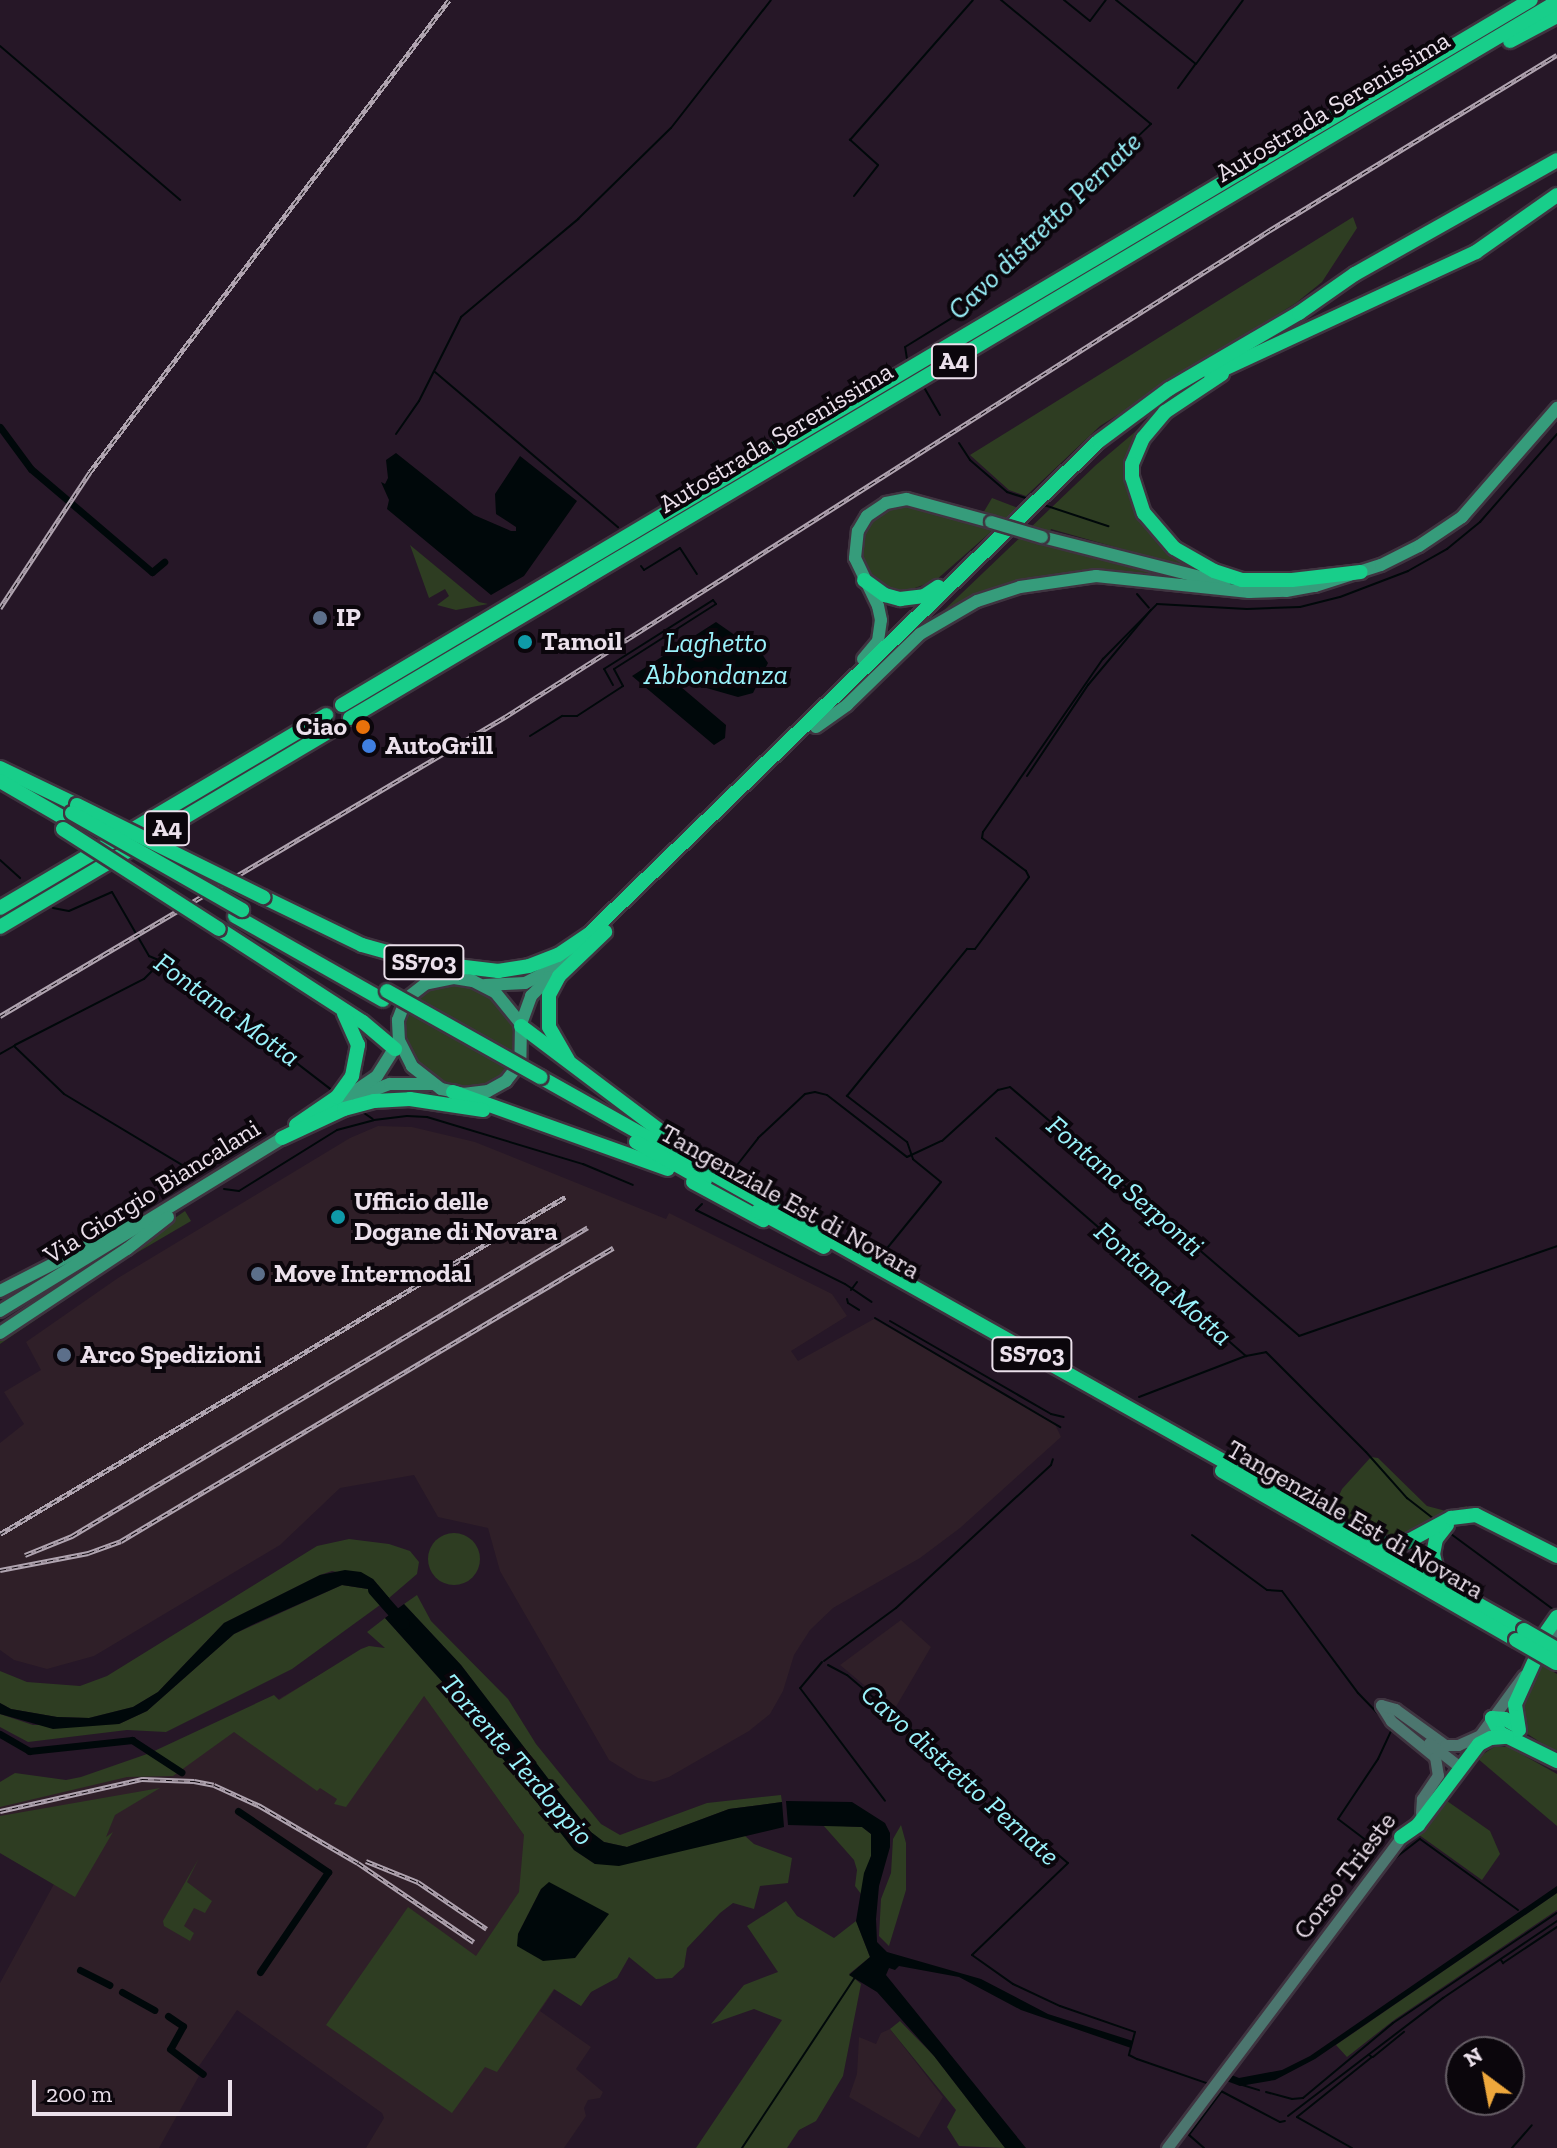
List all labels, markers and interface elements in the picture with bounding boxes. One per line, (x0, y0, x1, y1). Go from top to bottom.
street label: Autostrada Serenissima (1210, 25, 1456, 189)
water label: Cavo distretto Pernate (941, 125, 1149, 327)
road number: A4 (930, 341, 978, 381)
street label: Autostrada Serenissima (653, 356, 899, 520)
place label: IP (336, 602, 361, 634)
marker: IP (311, 609, 329, 627)
place label: Tamoil (541, 626, 622, 658)
water label: Laghetto Abbondanza (644, 626, 788, 692)
marker: Tamoil (516, 633, 534, 651)
place label: Ciao (296, 711, 347, 743)
marker: Ciao (354, 718, 372, 736)
place label: AutoGrill (385, 730, 493, 762)
marker: AutoGrill (360, 737, 378, 755)
road number: A4 (143, 808, 191, 848)
road number: SS703 (382, 942, 466, 982)
water label: Fontana Motta (148, 946, 306, 1074)
water label: Fontana Serponti (1040, 1109, 1210, 1263)
street label: Via Giorgio Biancalani (38, 1113, 266, 1271)
street label: Tangenziale Est di Novara (655, 1118, 925, 1286)
place label: Ufficio delle Dogane di Novara (354, 1186, 558, 1248)
marker: Ufficio delle Dogane di Novara (329, 1208, 347, 1226)
water label: Fontana Motta (1087, 1215, 1239, 1353)
place label: Move Intermodal (274, 1258, 471, 1290)
marker: Move Intermodal (249, 1265, 267, 1283)
road number: SS703 (990, 1334, 1074, 1374)
place label: Arco Spedizioni (80, 1339, 261, 1371)
marker: Arco Spedizioni (55, 1346, 73, 1364)
street label: Tangenziale Est di Novara (1221, 1434, 1489, 1606)
water label: Torrente Terdoppio (433, 1667, 601, 1853)
water label: Cavo distretto Pernate (854, 1677, 1066, 1873)
street label: Corso Trieste (1287, 1806, 1403, 1946)
north arrow (1445, 2036, 1525, 2116)
text: N (1459, 2041, 1487, 2073)
scale bar (36, 2064, 236, 2114)
text: 200 m (46, 2079, 112, 2108)

